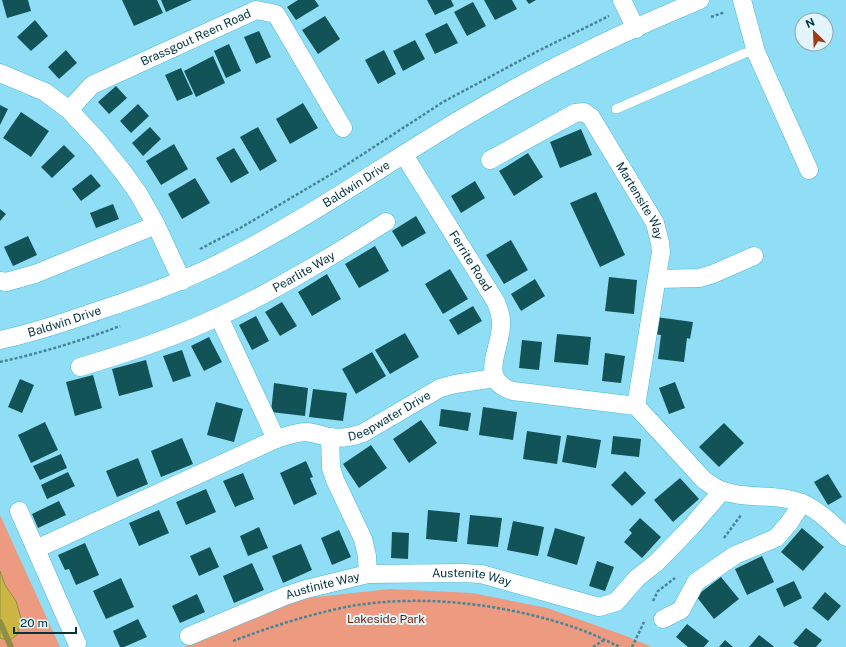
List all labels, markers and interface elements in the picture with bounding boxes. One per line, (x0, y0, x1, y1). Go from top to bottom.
street label: Brassgout Reen Road (138, 6, 253, 69)
north arrow (794, 12, 834, 52)
text: N (804, 16, 816, 30)
street label: Baldwin Drive (320, 158, 393, 210)
street label: Martensite Way (613, 159, 666, 242)
street label: Ferrite Road (446, 228, 494, 294)
street label: Pearlite Way (270, 248, 338, 295)
street label: Baldwin Drive (26, 303, 103, 340)
street label: Deepwater Drive (347, 388, 433, 444)
street label: Austenite Way (432, 566, 513, 589)
street label: Austinite Way (283, 569, 362, 602)
scale bar (14, 609, 76, 635)
park label: Lakeside Park (347, 612, 425, 626)
text: 20 m (20, 616, 48, 630)

